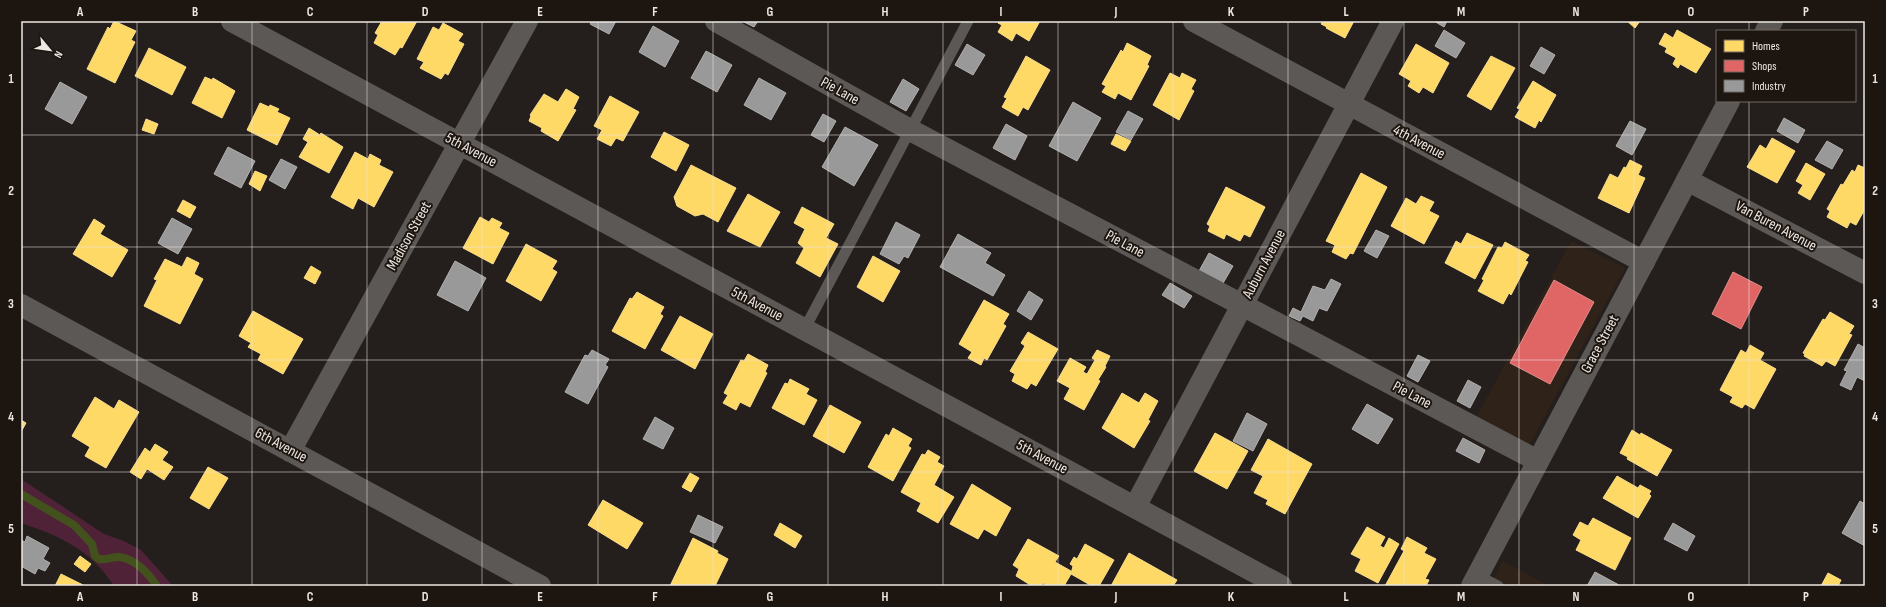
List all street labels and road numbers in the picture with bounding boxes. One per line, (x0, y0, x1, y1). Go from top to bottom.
street label: Pie Lane (817, 73, 863, 109)
street label: 4th Avenue (1390, 120, 1448, 164)
street label: 5th Avenue (442, 128, 500, 172)
street label: Van Buren Avenue (1732, 197, 1820, 255)
street label: Madison Street (382, 198, 436, 274)
street label: Pie Lane (1102, 226, 1148, 262)
street label: Auburn Avenue (1238, 226, 1290, 302)
street label: 5th Avenue (728, 282, 786, 326)
street label: Grace Street (1577, 311, 1623, 376)
street label: Pie Lane (1389, 377, 1435, 413)
street label: 6th Avenue (252, 423, 310, 467)
street label: 5th Avenue (1013, 435, 1071, 479)

